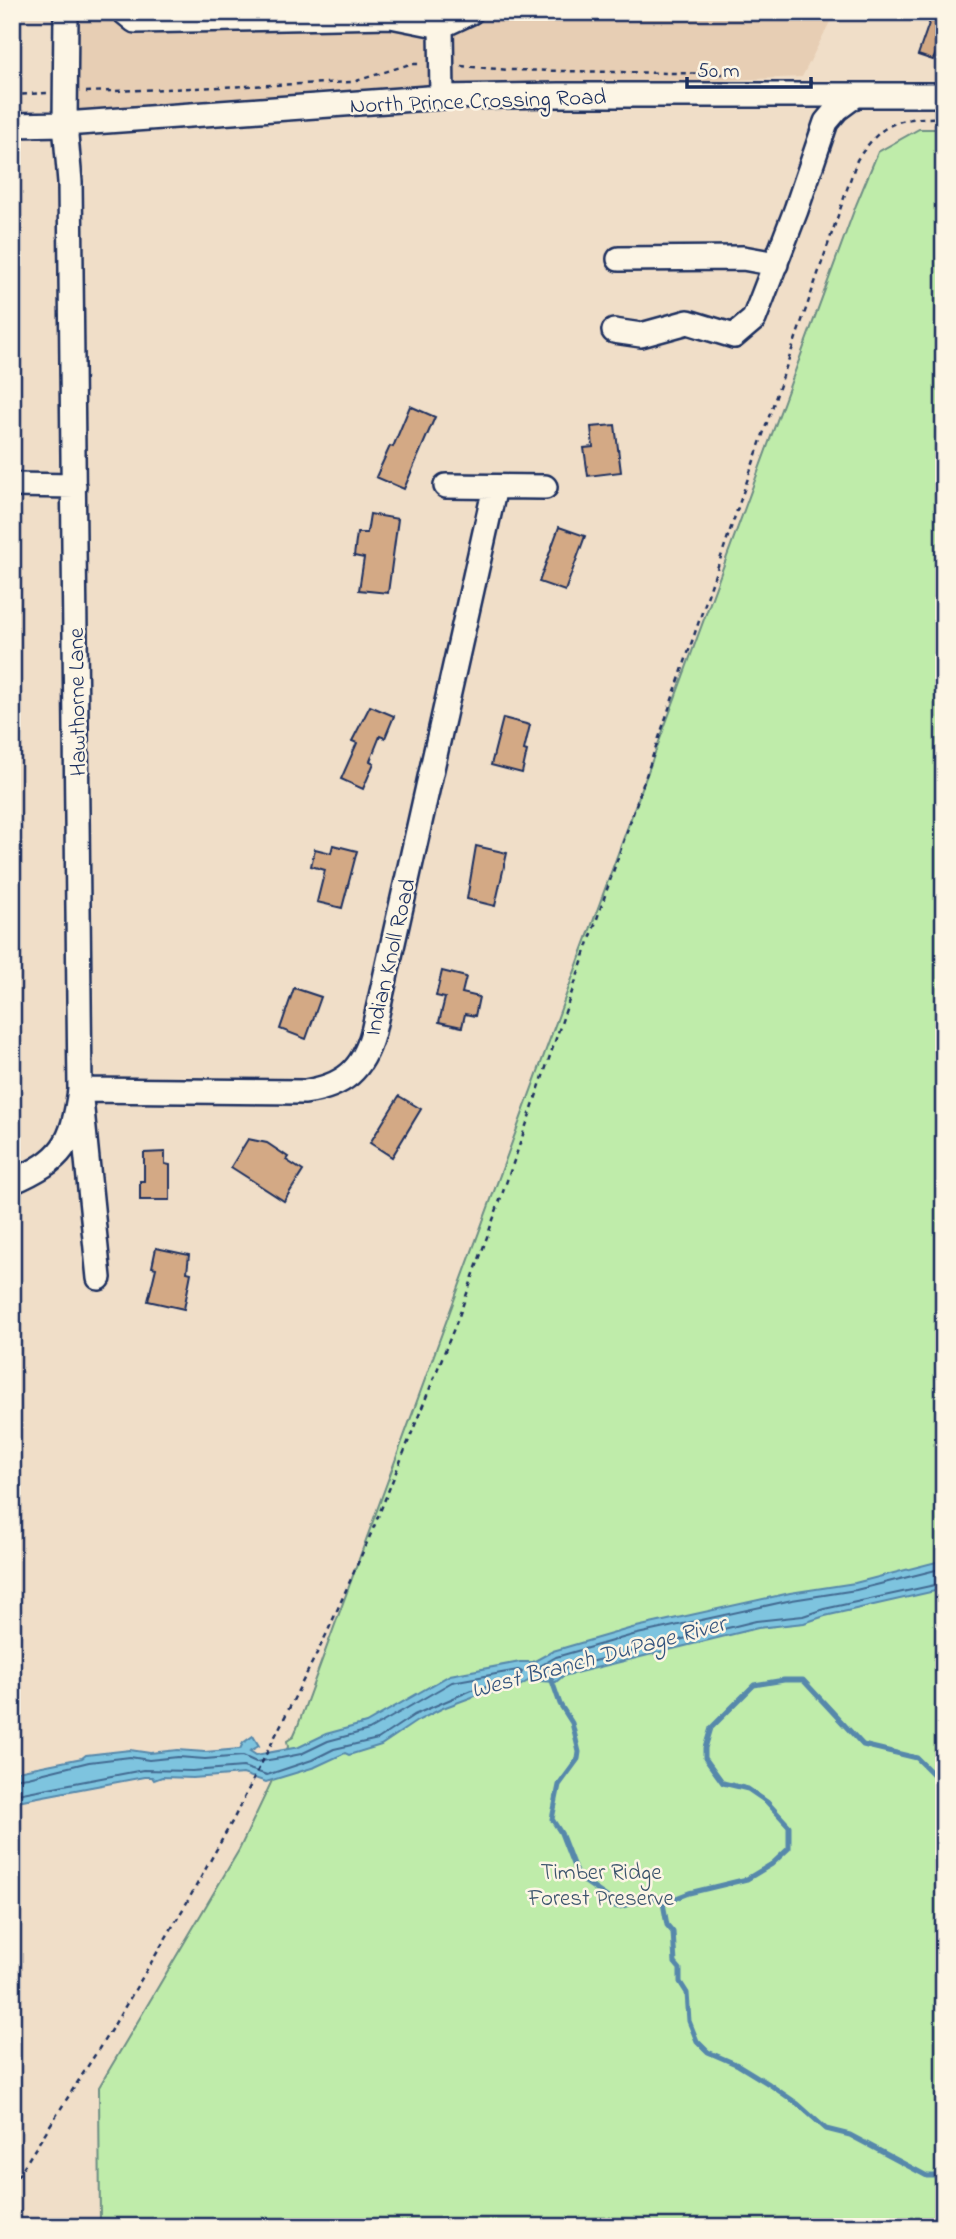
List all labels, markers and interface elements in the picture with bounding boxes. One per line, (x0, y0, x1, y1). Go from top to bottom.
scale bar (687, 46, 811, 90)
text: 50 m (697, 57, 740, 87)
street label: North Prince Crossing Road (349, 82, 607, 124)
street label: Hawthorne Lane (61, 627, 96, 777)
street label: Indian Knoll Road (357, 876, 426, 1040)
water label: West Branch DuPage River (468, 1607, 732, 1709)
park label: Timber Ridge Forest Preserve (527, 1857, 675, 1916)

